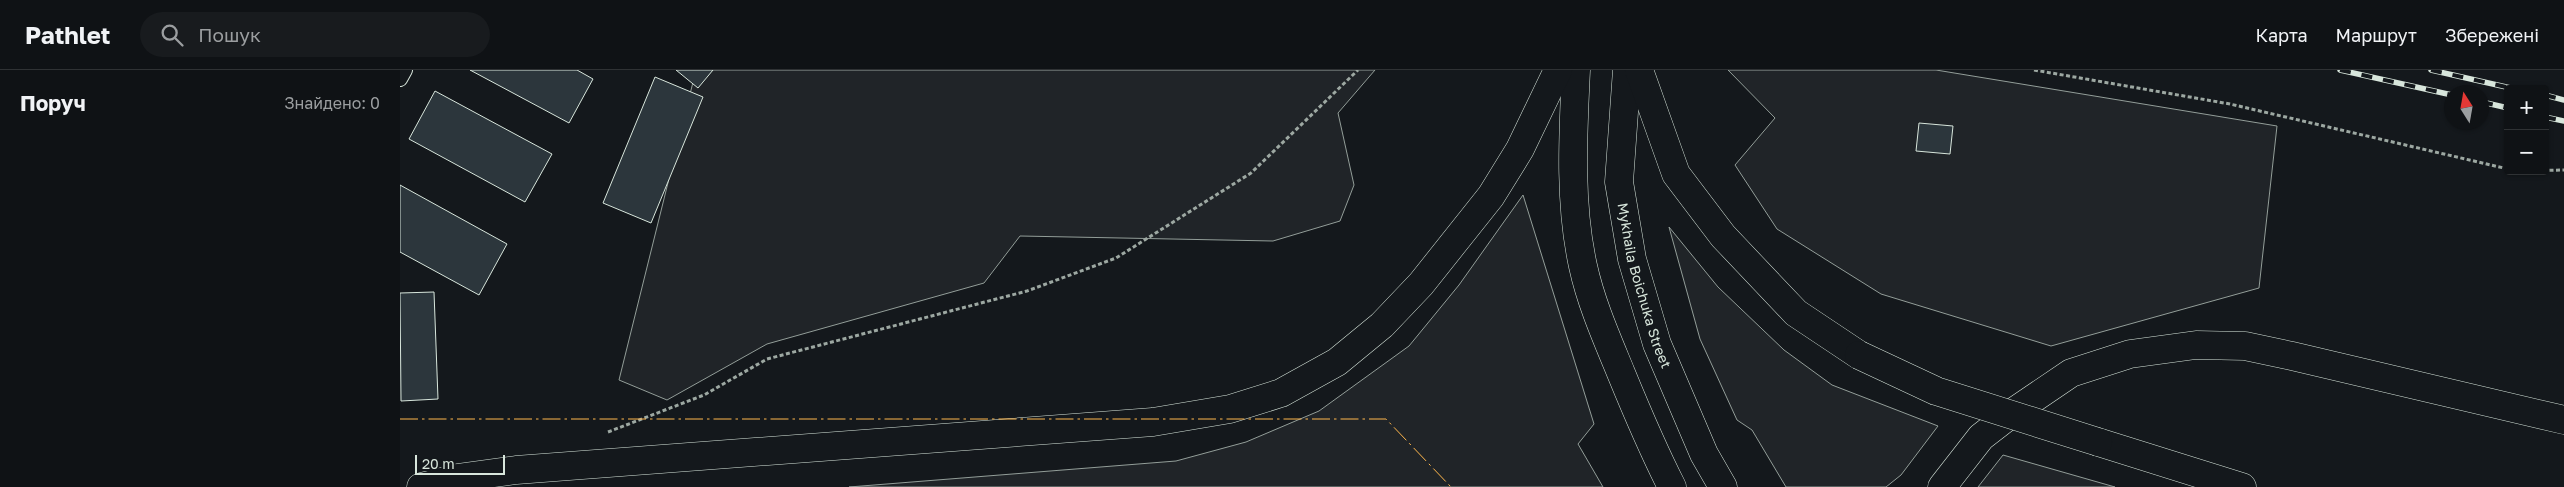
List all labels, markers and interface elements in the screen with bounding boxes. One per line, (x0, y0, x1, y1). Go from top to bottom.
search box (140, 12, 490, 57)
text: Pathlet (25, 20, 110, 49)
icon: search (158, 21, 186, 49)
text: Пошук (198, 23, 261, 46)
text: Карта (2255, 24, 2308, 46)
text: Маршрут (2336, 24, 2417, 46)
text: Збережені (2445, 24, 2539, 46)
north arrow (2444, 85, 2489, 130)
map controls (2504, 85, 2549, 175)
button: + (2504, 85, 2549, 130)
text: Поруч (20, 90, 86, 116)
text: Знайдено: 0 (284, 93, 380, 113)
button: − (2504, 130, 2549, 175)
street label: Mykhaila Boichuka Street (1615, 201, 1675, 371)
scale bar (415, 452, 505, 475)
text: 20 m (422, 455, 455, 472)

